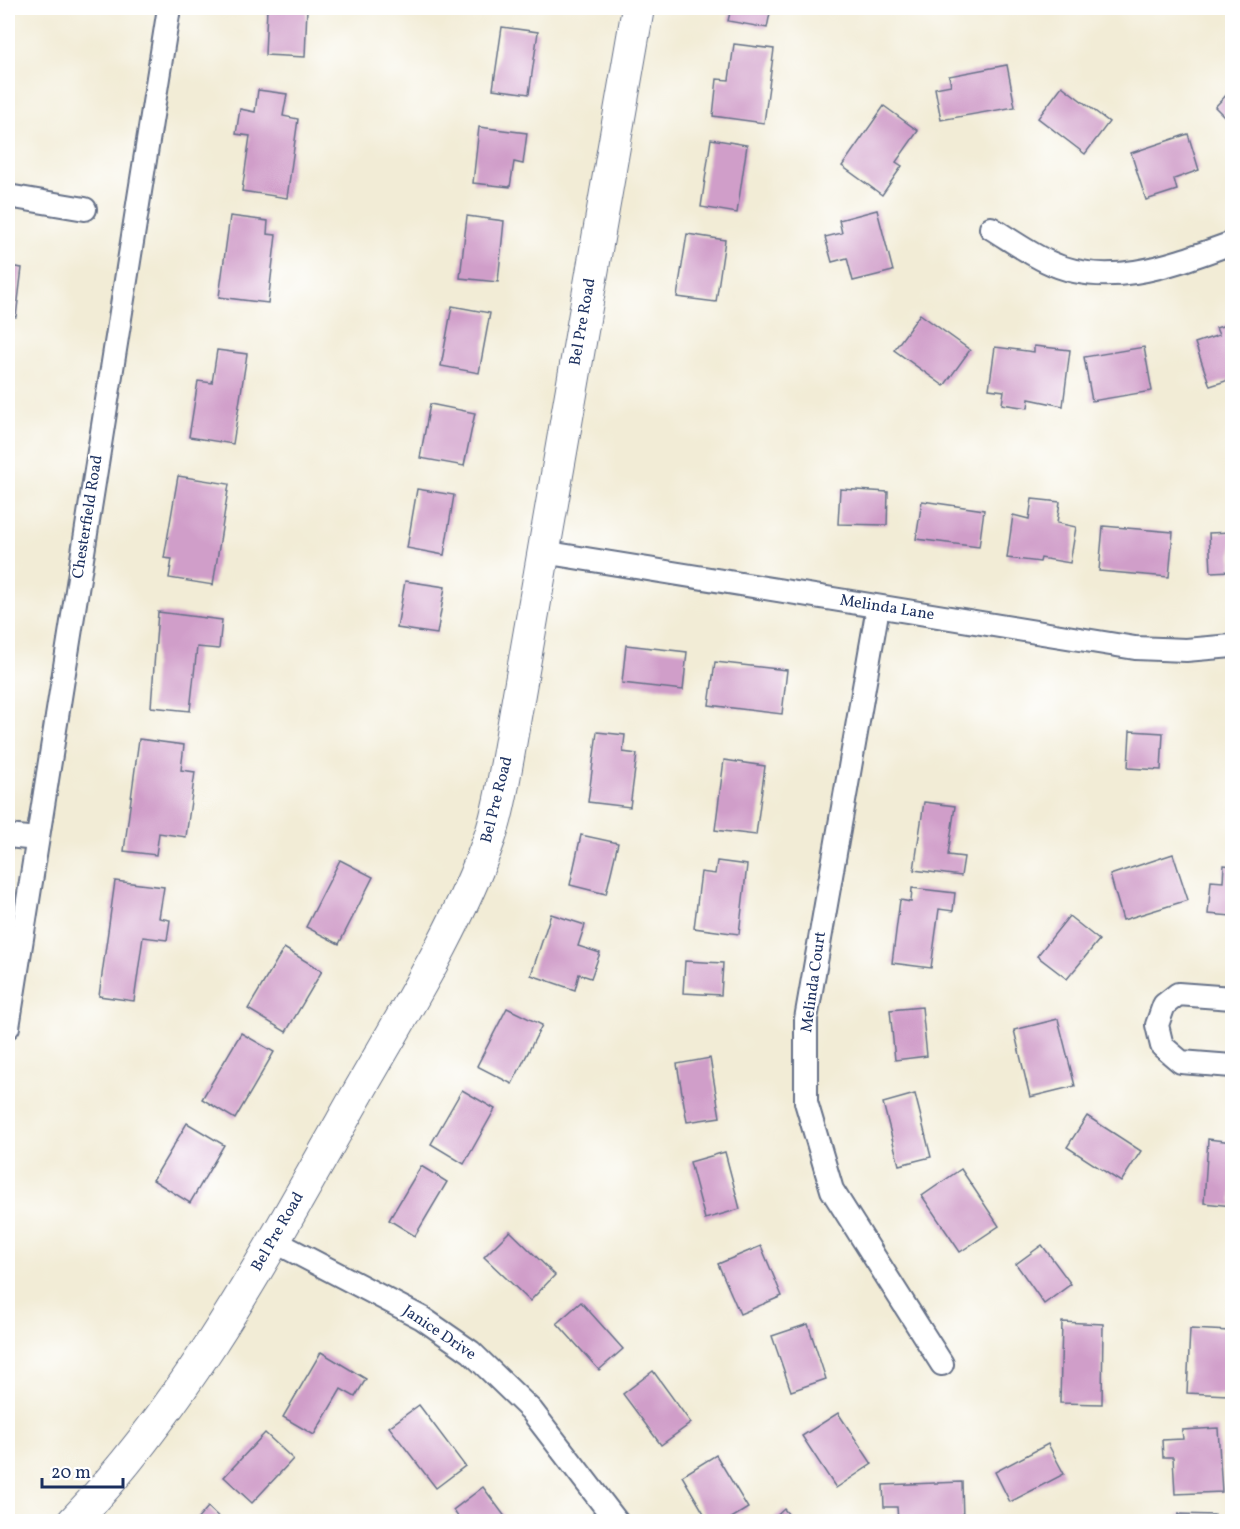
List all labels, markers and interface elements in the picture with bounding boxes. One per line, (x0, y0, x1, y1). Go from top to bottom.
street label: Bel Pre Road (564, 277, 602, 367)
street label: Chesterfield Road (67, 454, 109, 580)
street label: Melinda Lane (838, 590, 936, 626)
street label: Bel Pre Road (476, 754, 518, 846)
street label: Melinda Court (796, 930, 832, 1034)
street label: Bel Pre Road (246, 1188, 310, 1276)
street label: Janice Drive (398, 1300, 480, 1366)
scale bar (42, 1451, 123, 1489)
text: 20 m (51, 1461, 91, 1486)

